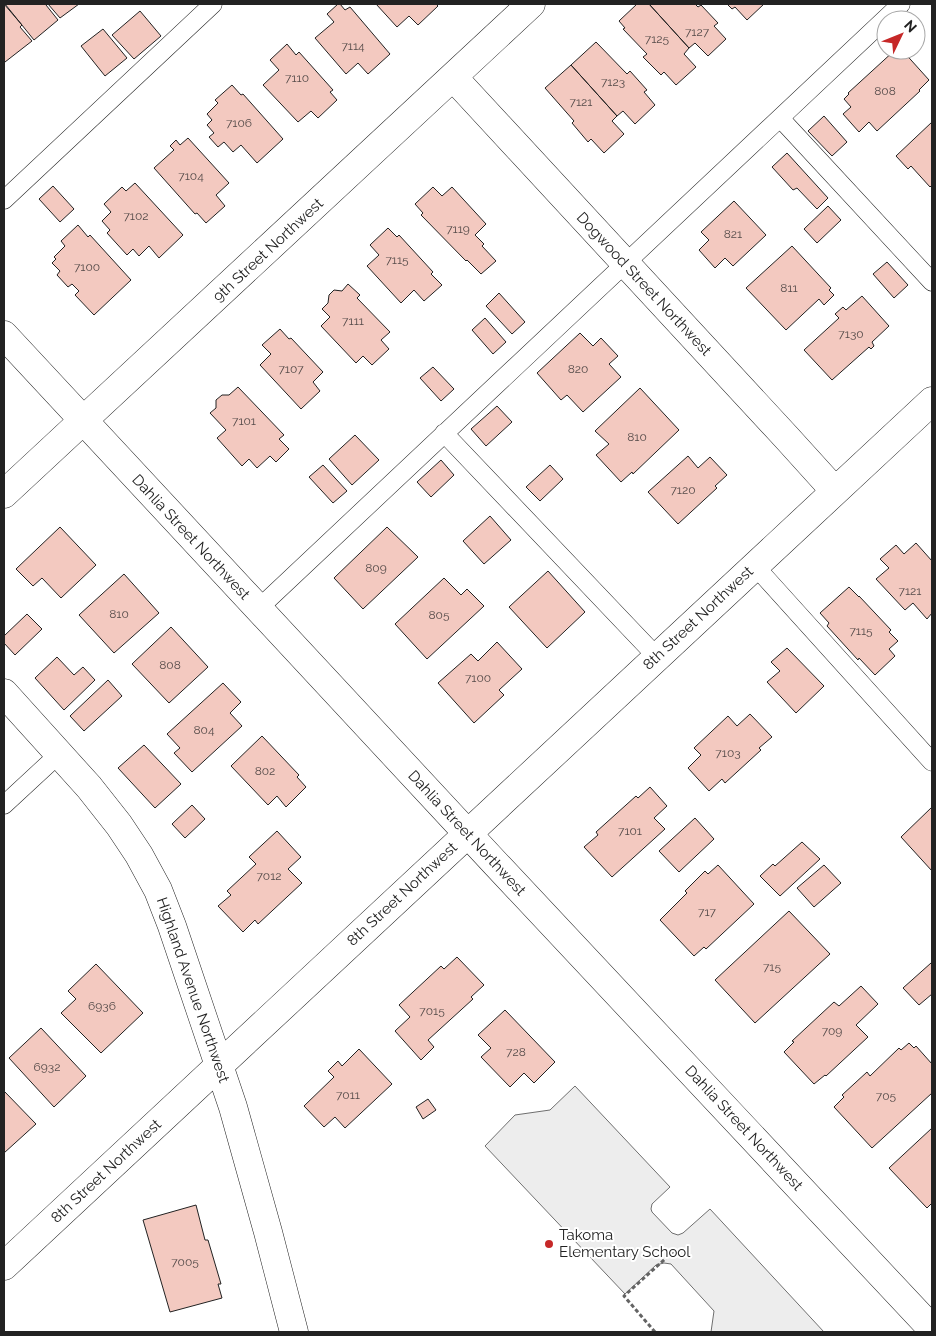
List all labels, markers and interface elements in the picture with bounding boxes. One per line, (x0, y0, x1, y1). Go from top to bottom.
north arrow (876, 10, 926, 60)
text: N (901, 17, 920, 35)
house number: 7127 (685, 25, 710, 39)
house number: 7125 (645, 32, 670, 46)
house number: 7114 (341, 39, 365, 53)
house number: 7110 (285, 71, 309, 85)
house number: 7123 (601, 75, 625, 89)
house number: 808 (874, 84, 896, 98)
house number: 7121 (570, 95, 592, 109)
house number: 7106 (226, 116, 252, 130)
house number: 7104 (178, 169, 204, 183)
street label: 9th Street Northwest (209, 194, 327, 306)
house number: 7102 (123, 209, 149, 223)
street label: Dogwood Street Northwest (573, 209, 715, 359)
house number: 7119 (446, 222, 470, 236)
house number: 821 (724, 227, 742, 241)
house number: 7115 (385, 253, 409, 267)
house number: 7100 (74, 260, 100, 274)
house number: 811 (780, 281, 798, 295)
house number: 7111 (342, 314, 364, 328)
house number: 7130 (838, 327, 864, 341)
house number: 7107 (278, 362, 304, 376)
house number: 820 (568, 362, 588, 376)
house number: 7101 (232, 414, 256, 428)
house number: 810 (627, 430, 647, 444)
street label: Dahlia Street Northwest (128, 471, 254, 603)
house number: 7120 (670, 483, 696, 497)
house number: 809 (365, 561, 387, 575)
street label: 8th Street Northwest (639, 562, 757, 674)
house number: 7121 (899, 584, 921, 598)
house number: 810 (109, 607, 129, 621)
house number: 805 (428, 608, 450, 622)
house number: 7115 (849, 624, 873, 638)
house number: 808 (159, 658, 181, 672)
house number: 7100 (465, 671, 491, 685)
house number: 804 (193, 723, 215, 737)
house number: 7103 (715, 746, 741, 760)
house number: 802 (255, 764, 275, 778)
street label: Dahlia Street Northwest (404, 767, 530, 899)
house number: 7101 (618, 824, 642, 838)
street label: 8th Street Northwest (343, 838, 461, 950)
house number: 7012 (256, 869, 282, 883)
street label: Highland Avenue Northwest (153, 895, 233, 1085)
house number: 717 (698, 905, 717, 919)
house number: 715 (763, 960, 782, 974)
house number: 6936 (88, 999, 116, 1013)
house number: 7015 (419, 1004, 445, 1018)
house number: 709 (822, 1024, 842, 1038)
house number: 728 (506, 1045, 526, 1059)
house number: 6932 (34, 1060, 60, 1074)
street label: Dahlia Street Northwest (681, 1062, 807, 1194)
house number: 7011 (336, 1088, 360, 1102)
house number: 705 (876, 1089, 897, 1103)
street label: 8th Street Northwest (47, 1115, 165, 1227)
place label: Takoma Elementary School (559, 1226, 691, 1261)
marker: Takoma Elementary School (543, 1238, 555, 1250)
house number: 7005 (171, 1255, 199, 1269)

